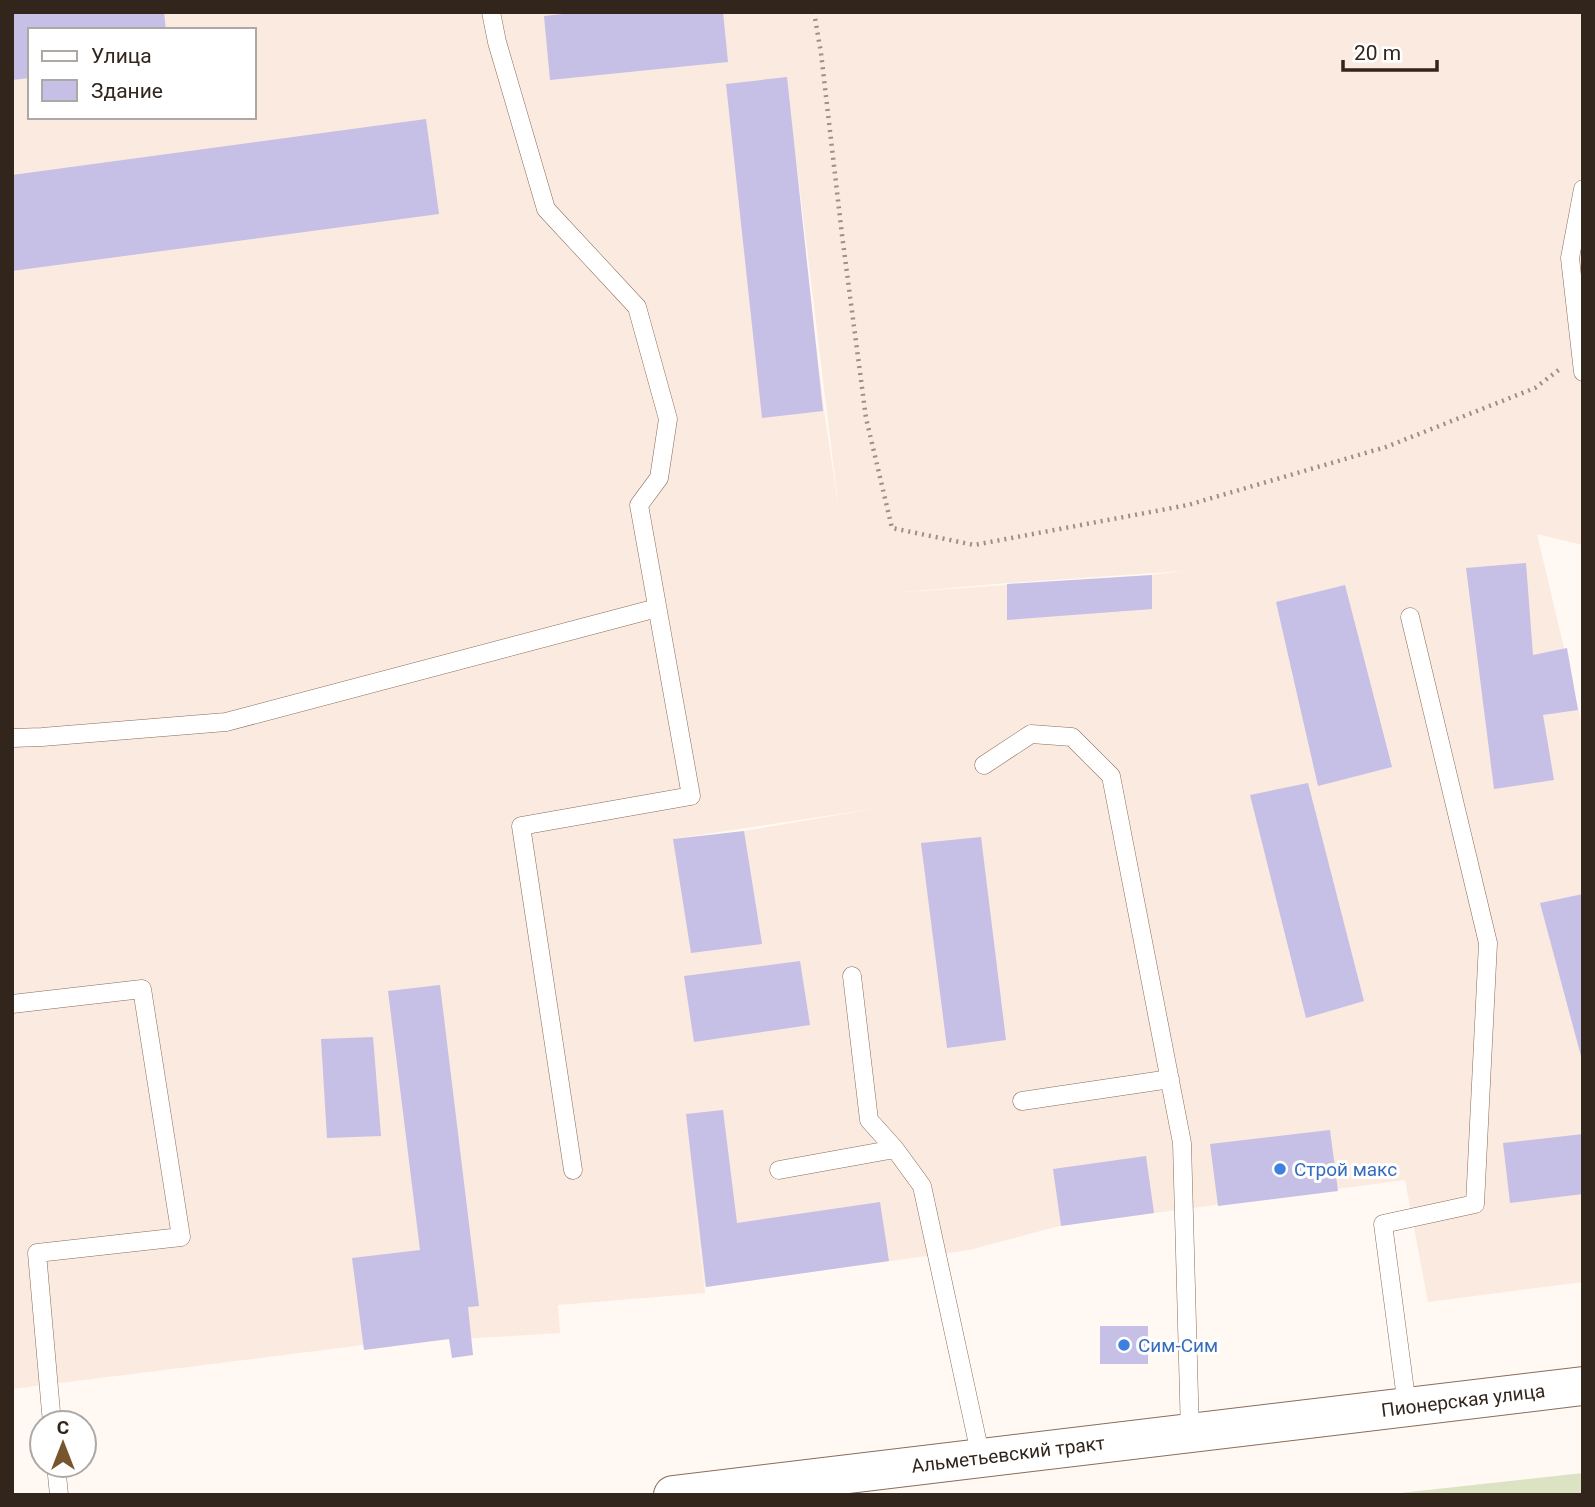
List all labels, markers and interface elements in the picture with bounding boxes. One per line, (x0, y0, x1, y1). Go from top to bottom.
legend (28, 28, 256, 119)
scale bar (1343, 28, 1438, 72)
text: 20 m (1354, 41, 1401, 65)
text: Улица (91, 44, 152, 68)
text: Здание (91, 79, 163, 103)
place label: Строй макс (1294, 1158, 1397, 1181)
marker: Строй макс (1272, 1161, 1288, 1177)
place label: Сим-Сим (1138, 1334, 1218, 1357)
marker: Сим-Сим (1116, 1337, 1132, 1353)
street label: Пионерская улица (1380, 1379, 1546, 1422)
north arrow (28, 1409, 98, 1479)
text: С (57, 1416, 69, 1439)
street label: Альметьевский тракт (910, 1431, 1106, 1478)

